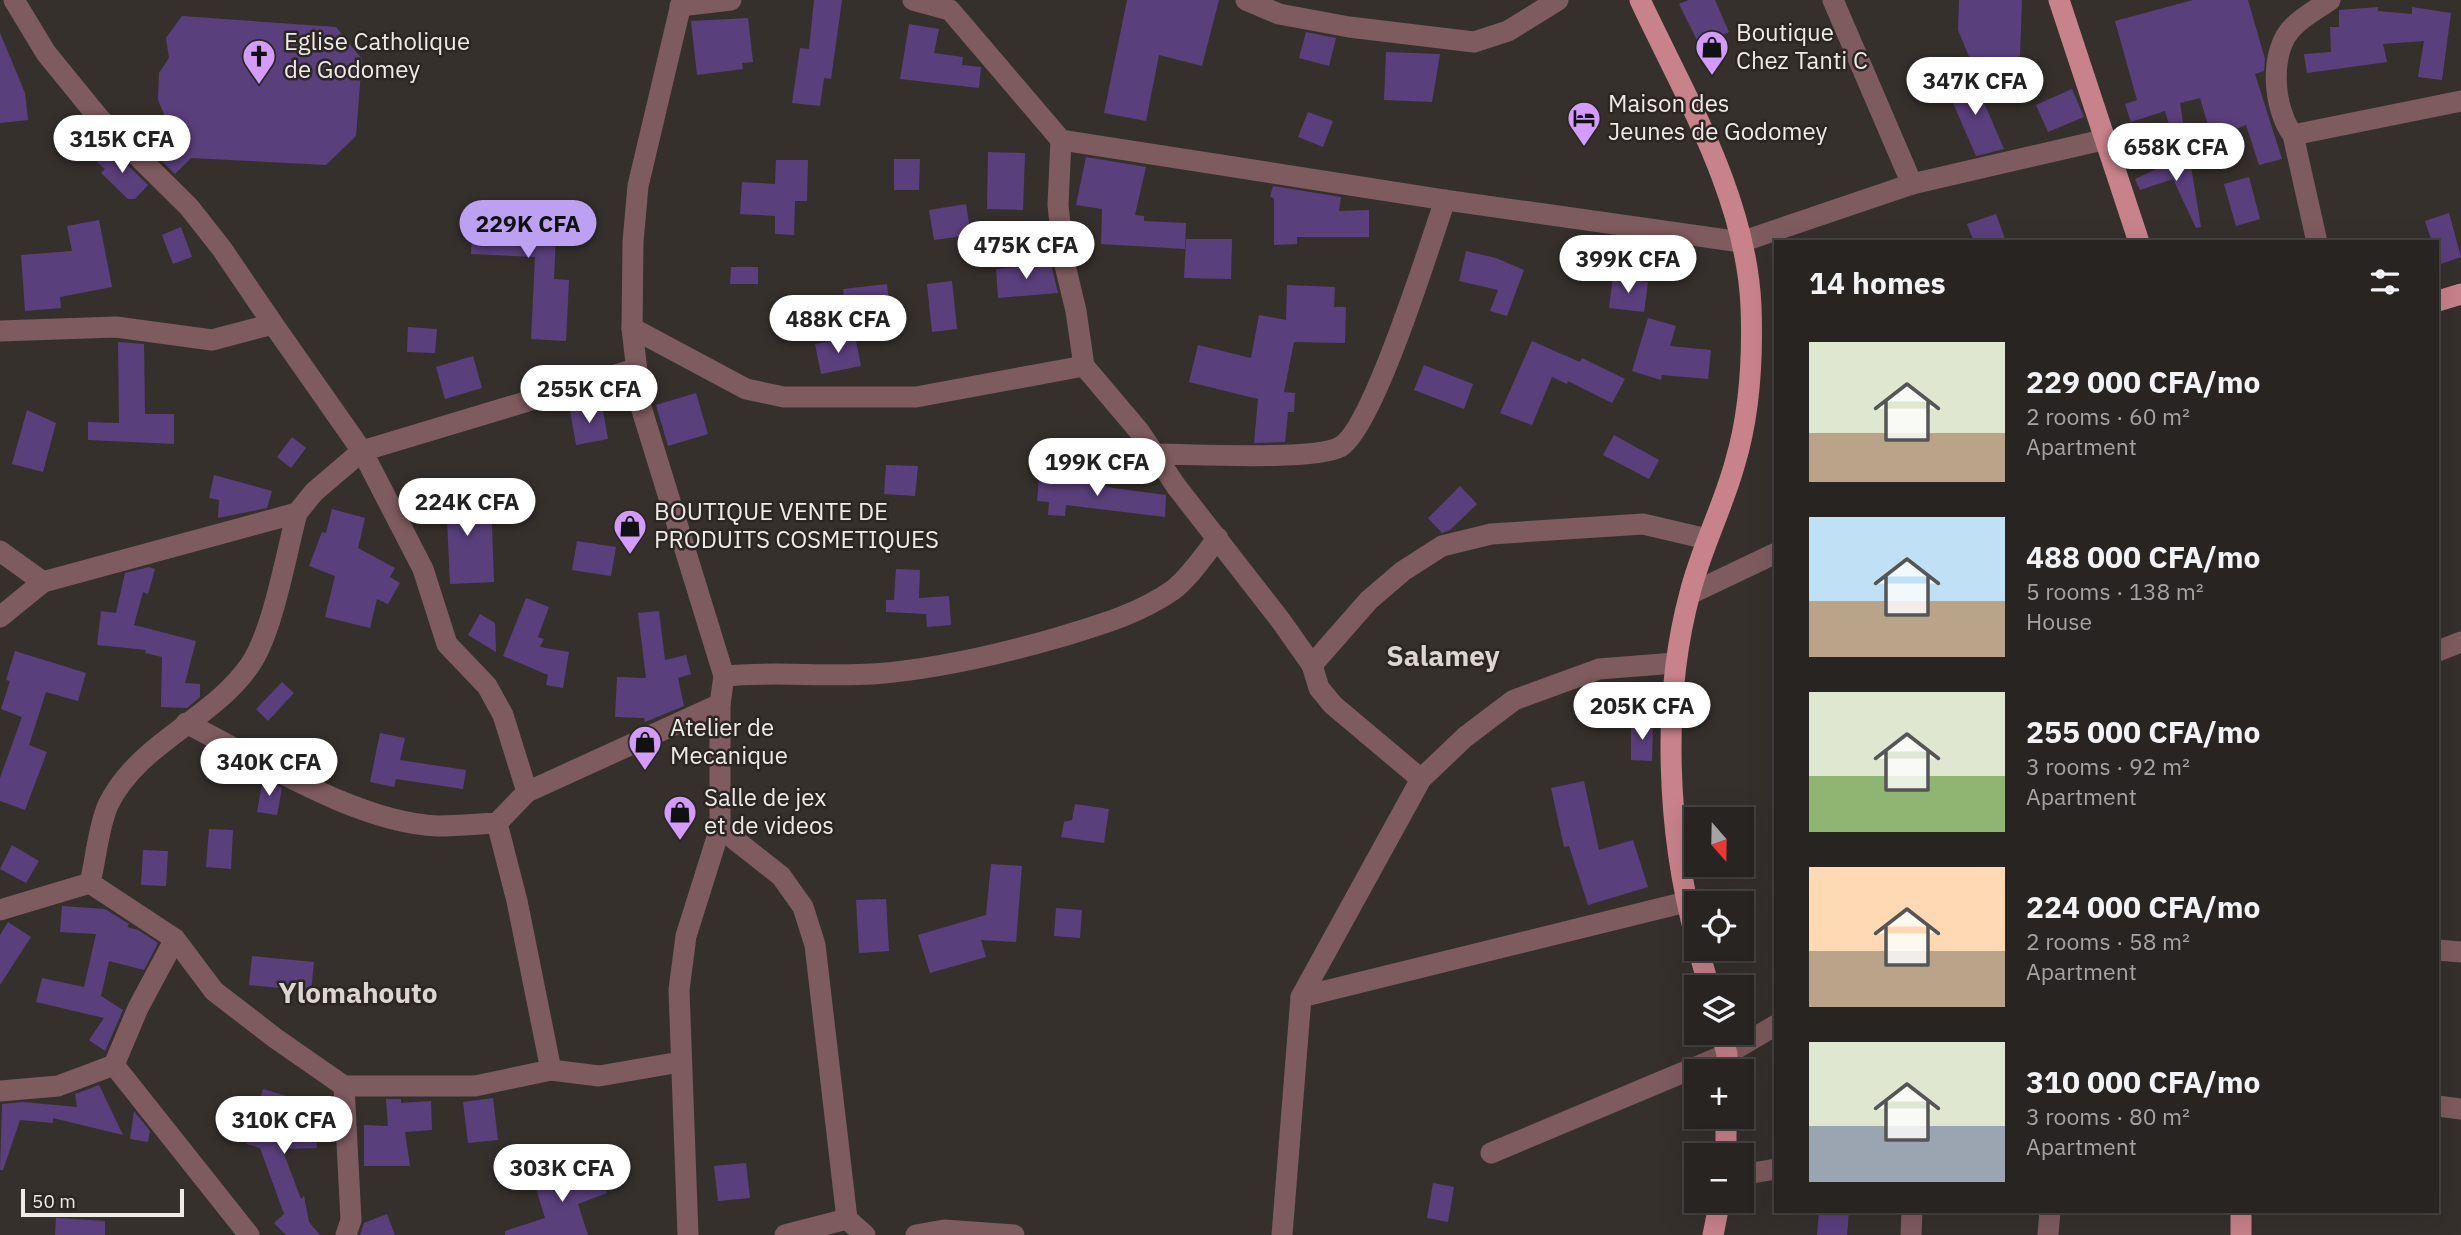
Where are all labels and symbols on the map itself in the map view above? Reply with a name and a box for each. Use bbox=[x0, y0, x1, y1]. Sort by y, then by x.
place label: Boutique Chez Tanti C bbox=[1736, 16, 1868, 76]
place label: Eglise Catholique de Godomey bbox=[284, 25, 470, 85]
shop icon: Boutique Chez Tanti C bbox=[1693, 28, 1731, 77]
church icon: Eglise Catholique de Godomey bbox=[240, 37, 278, 86]
pin: 347K CFA bbox=[1903, 58, 2047, 117]
place label: Maison des Jeunes de Godomey bbox=[1608, 87, 1827, 147]
hotel icon: Maison des Jeunes de Godomey bbox=[1565, 99, 1603, 148]
pin: 315K CFA bbox=[50, 116, 194, 175]
pin: 658K CFA bbox=[2104, 124, 2248, 183]
pin: 229K CFA bbox=[456, 201, 600, 260]
pin: 475K CFA bbox=[954, 222, 1098, 281]
pin: 399K CFA bbox=[1556, 236, 1700, 295]
pin: 488K CFA bbox=[766, 296, 910, 355]
pin: 255K CFA bbox=[517, 366, 661, 425]
pin: 199K CFA bbox=[1025, 438, 1169, 498]
pin: 224K CFA bbox=[395, 478, 539, 538]
place label: BOUTIQUE VENTE DE PRODUITS COSMETIQUES bbox=[654, 495, 939, 555]
shop icon: BOUTIQUE VENTE DE PRODUITS COSMETIQUES bbox=[611, 507, 649, 556]
district label: Salamey bbox=[1386, 637, 1500, 674]
pin: 205K CFA bbox=[1570, 682, 1714, 742]
place label: Atelier de Mecanique bbox=[670, 711, 788, 771]
shop icon: Atelier de Mecanique bbox=[626, 723, 664, 772]
pin: 340K CFA bbox=[197, 738, 341, 798]
place label: Salle de jex et de videos bbox=[704, 781, 834, 841]
shop icon: Salle de jex et de videos bbox=[661, 793, 699, 842]
north arrow bbox=[1684, 807, 1754, 877]
district label: Ylomahouto bbox=[279, 974, 438, 1011]
pin: 310K CFA bbox=[212, 1096, 356, 1156]
pin: 303K CFA bbox=[490, 1144, 634, 1204]
scale bar bbox=[21, 1186, 184, 1218]

